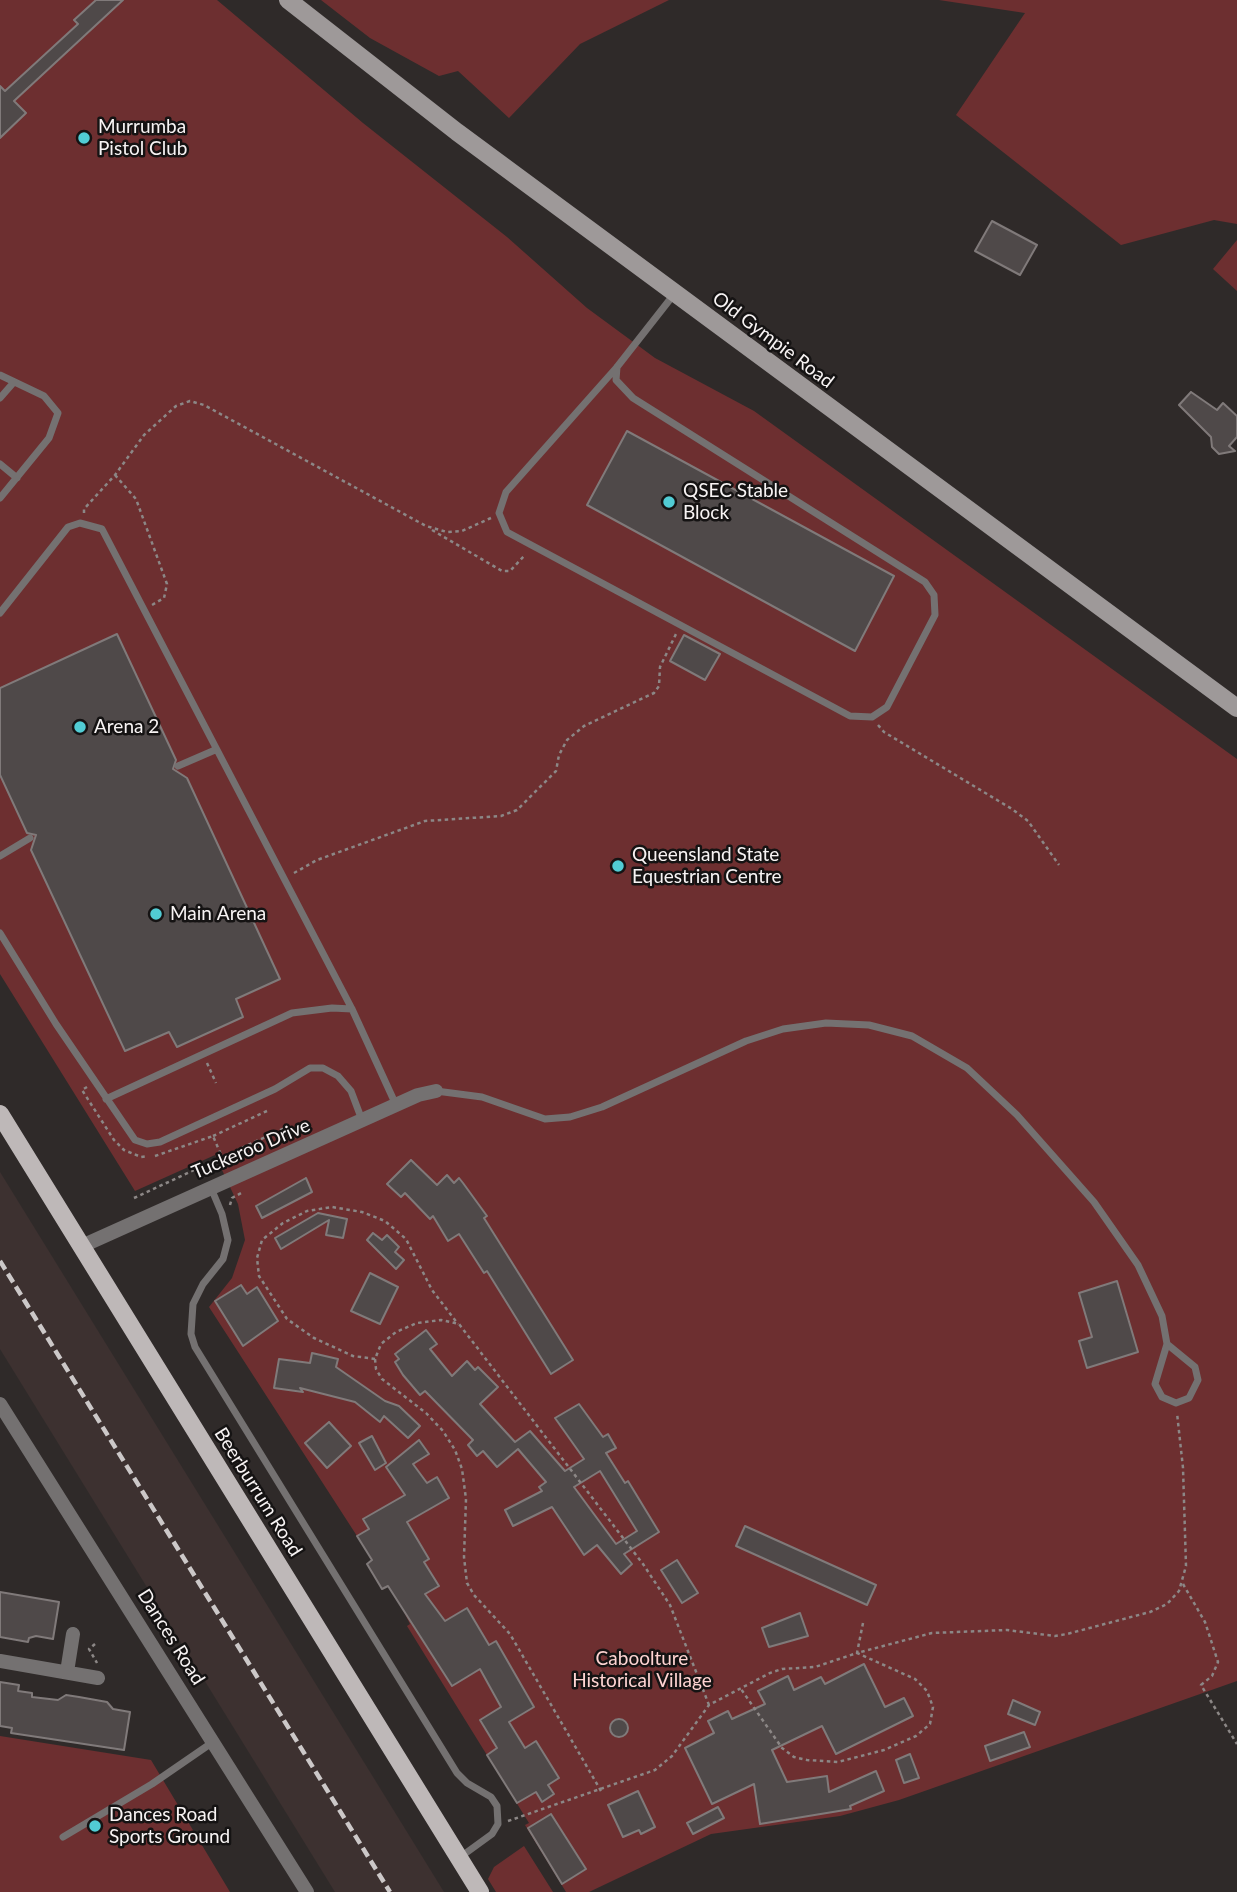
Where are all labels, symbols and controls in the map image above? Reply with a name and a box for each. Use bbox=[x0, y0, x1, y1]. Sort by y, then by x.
place label: Murrumba Pistol Club bbox=[98, 116, 187, 160]
marker: Murrumba Pistol Club bbox=[76, 130, 92, 146]
street label: Old Gympie Road bbox=[708, 287, 838, 393]
place label: QSEC Stable Block bbox=[683, 480, 788, 524]
marker: QSEC Stable Block bbox=[661, 494, 677, 510]
place label: Arena 2 bbox=[94, 716, 159, 738]
marker: Arena 2 bbox=[72, 719, 88, 735]
place label: Queensland State Equestrian Centre bbox=[632, 844, 782, 888]
marker: Queensland State Equestrian Centre bbox=[610, 858, 626, 874]
place label: Main Arena bbox=[170, 903, 266, 925]
marker: Main Arena bbox=[148, 906, 164, 922]
street label: Tuckeroo Drive bbox=[188, 1114, 314, 1184]
street label: Beerburrum Road bbox=[209, 1423, 307, 1561]
street label: Dances Road bbox=[133, 1585, 209, 1689]
park label: Caboolture Historical Village bbox=[572, 1648, 712, 1692]
place label: Dances Road Sports Ground bbox=[109, 1804, 230, 1848]
marker: Dances Road Sports Ground bbox=[87, 1818, 103, 1834]

